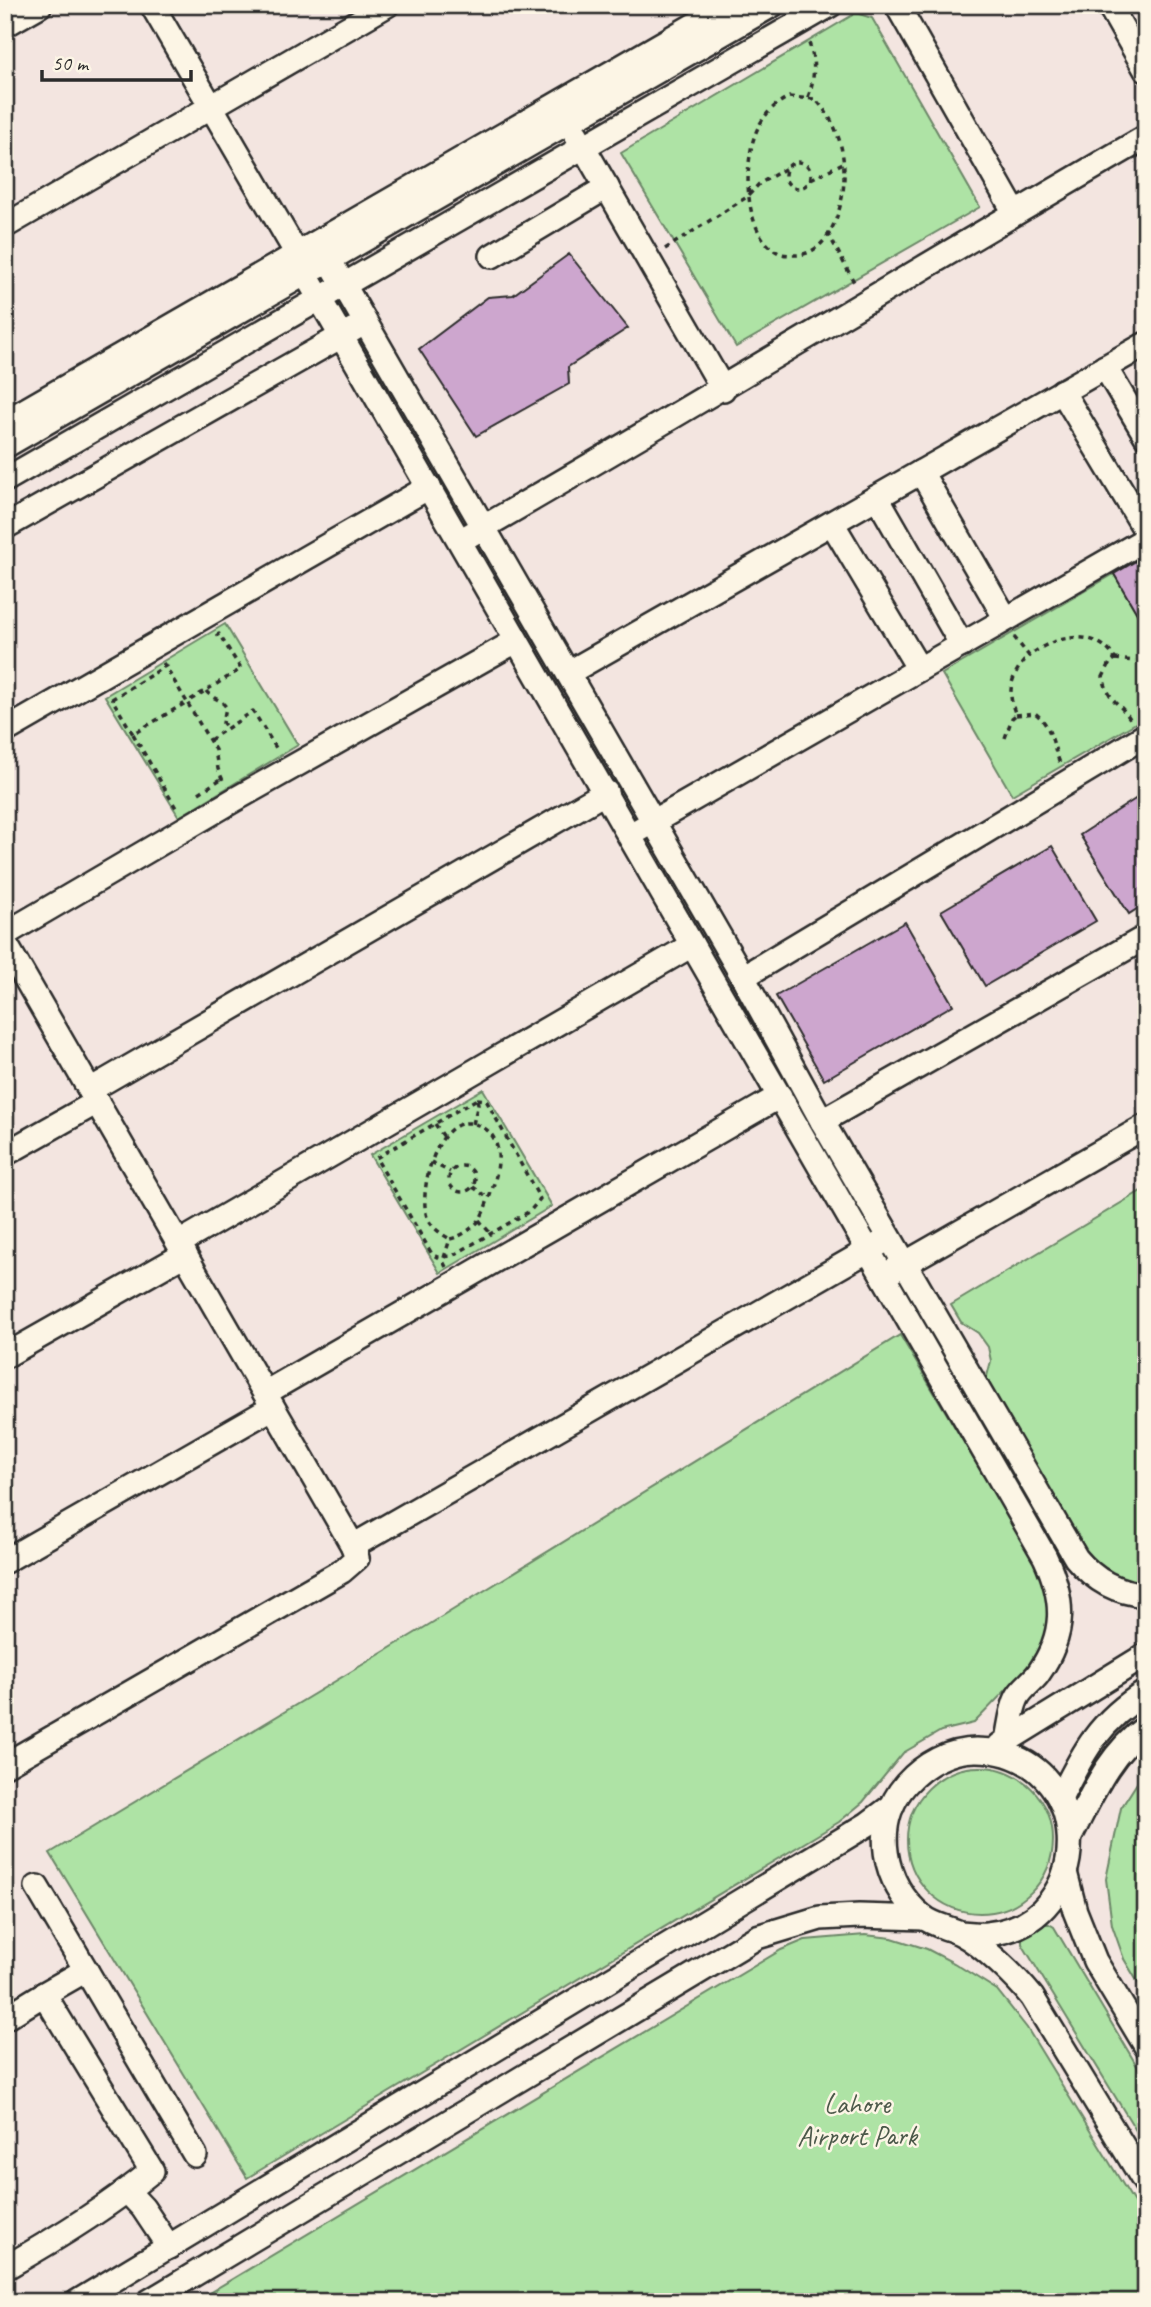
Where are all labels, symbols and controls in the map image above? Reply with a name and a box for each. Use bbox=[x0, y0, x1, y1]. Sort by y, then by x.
scale bar bbox=[42, 38, 191, 82]
text: 50 m bbox=[52, 50, 90, 76]
park label: Lahore Airport Park bbox=[797, 2086, 919, 2153]

